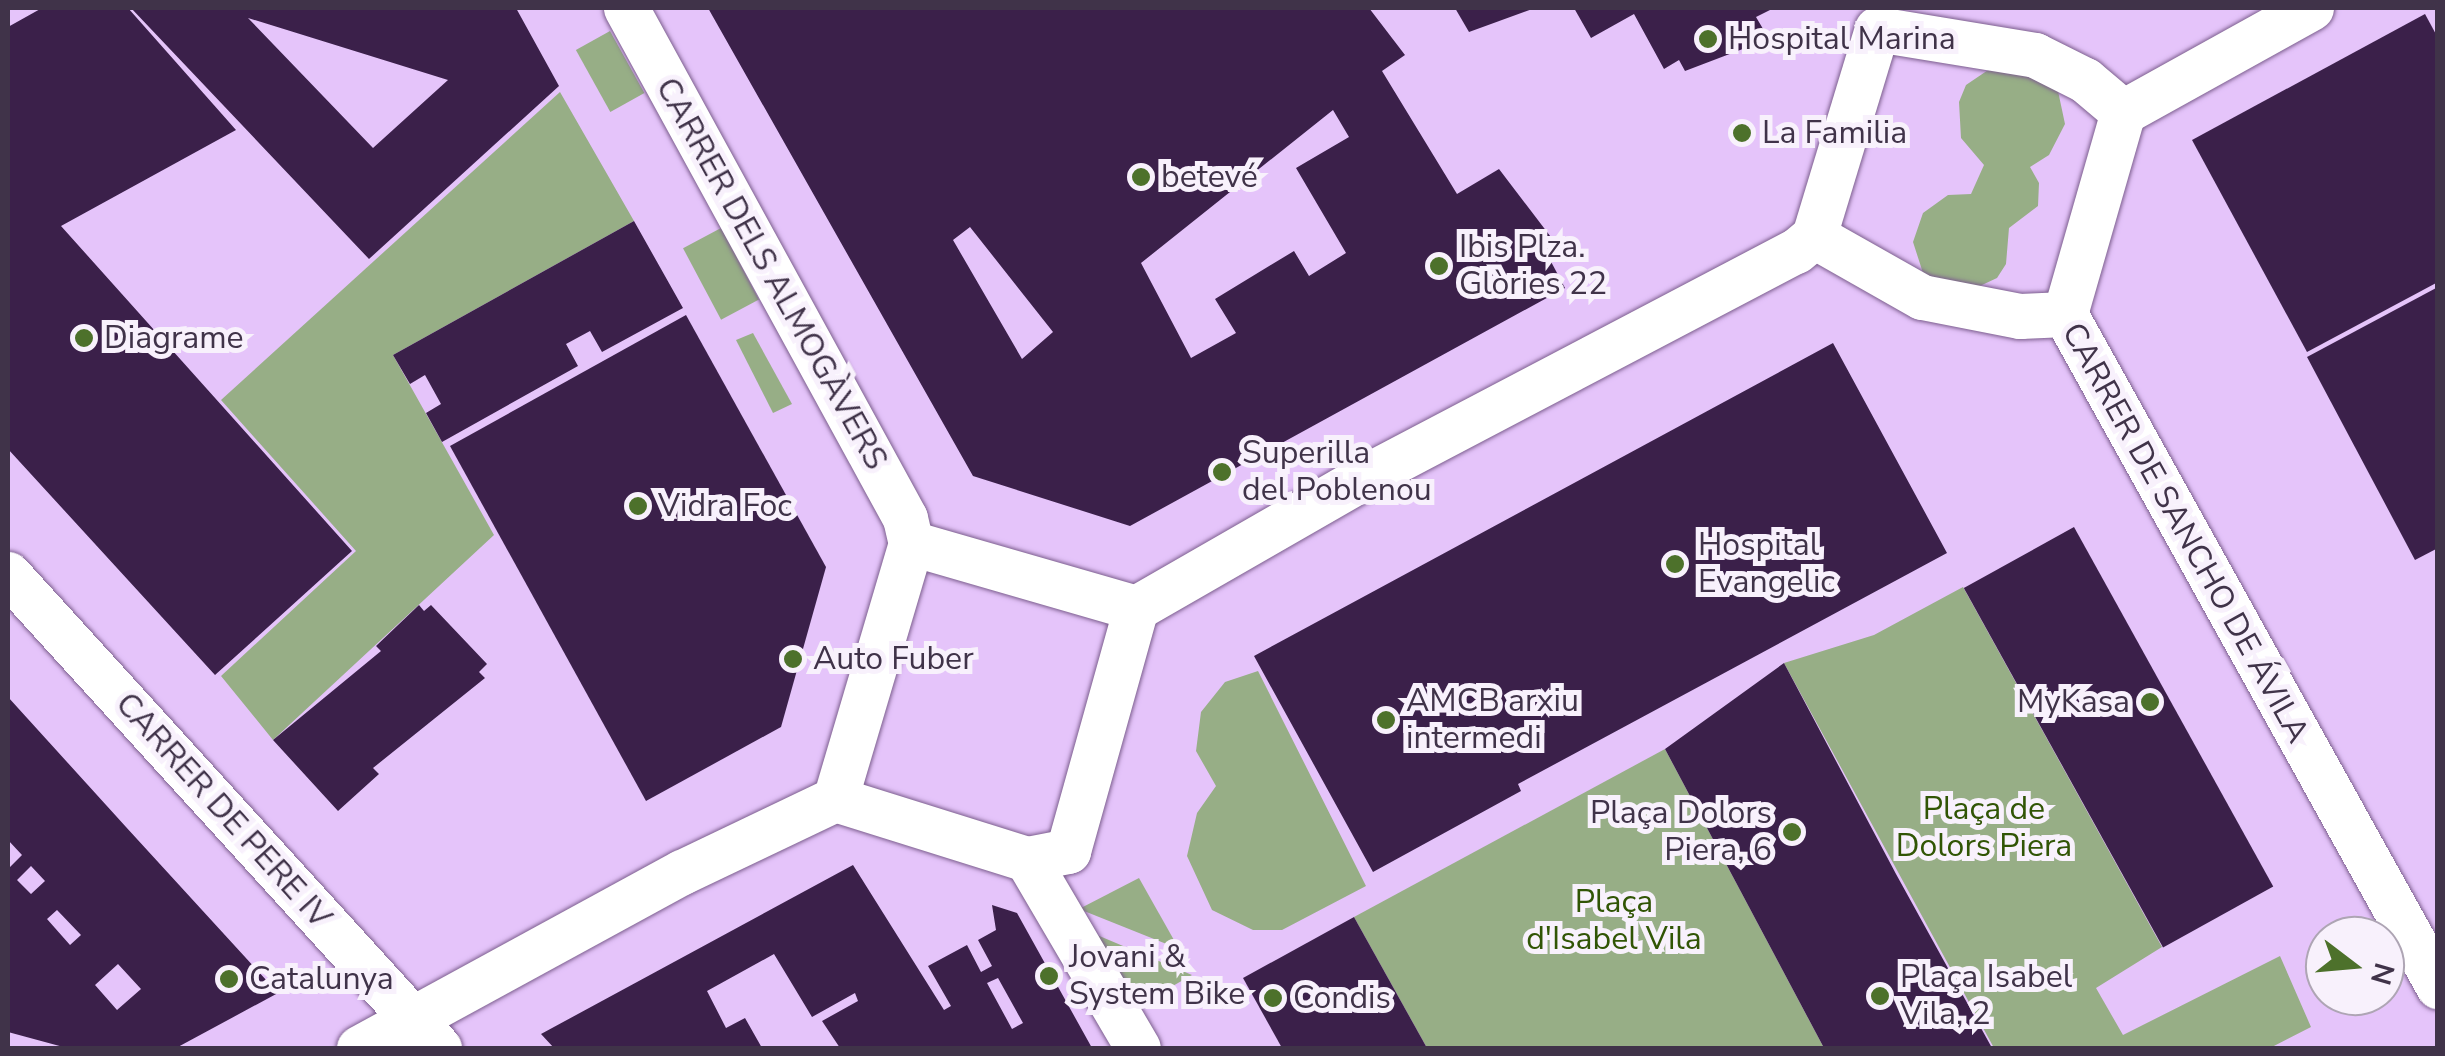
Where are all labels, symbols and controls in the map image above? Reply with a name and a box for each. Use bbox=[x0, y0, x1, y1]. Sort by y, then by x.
place label: Hospital Marina bbox=[1728, 20, 1956, 58]
marker: Hospital Marina bbox=[1697, 28, 1719, 50]
street label: CARRER DELS ALMOGÀVERS bbox=[647, 72, 895, 476]
place label: La Familia bbox=[1762, 114, 1907, 152]
marker: La Familia bbox=[1731, 122, 1753, 144]
place label: betevé bbox=[1161, 158, 1258, 196]
marker: betevé bbox=[1130, 166, 1152, 188]
place label: Ibis Plza. Glòries 22 bbox=[1459, 229, 1607, 304]
marker: Ibis Plza. Glòries 22 bbox=[1428, 255, 1450, 277]
street label: CARRER DE SANCHO DE ÁVILA bbox=[2053, 316, 2317, 750]
place label: Diagrame bbox=[104, 319, 244, 357]
marker: Diagrame bbox=[73, 327, 95, 349]
place label: Superilla del Poblenou bbox=[1242, 435, 1432, 510]
marker: Superilla del Poblenou bbox=[1211, 461, 1233, 483]
place label: Vidra Foc bbox=[658, 487, 792, 525]
marker: Vidra Foc bbox=[627, 495, 649, 517]
place label: Hospital Evangelic bbox=[1698, 527, 1835, 602]
marker: Hospital Evangelic bbox=[1662, 551, 1688, 577]
place label: Auto Fuber bbox=[813, 640, 974, 678]
marker: Auto Fuber bbox=[782, 648, 804, 670]
place label: AMCB arxiu intermedi bbox=[1406, 683, 1579, 758]
place label: MyKasa bbox=[2017, 683, 2130, 721]
street label: CARRER DE PERE IV bbox=[107, 685, 339, 937]
marker: MyKasa bbox=[2139, 691, 2161, 713]
marker: AMCB arxiu intermedi bbox=[1375, 709, 1397, 731]
park label: Plaça de Dolors Piera bbox=[1896, 791, 2072, 866]
place label: Plaça Dolors Piera, 6 bbox=[1590, 795, 1772, 870]
marker: Plaça Dolors Piera, 6 bbox=[1781, 821, 1803, 843]
park label: Plaça d'Isabel Vila bbox=[1526, 884, 1702, 959]
north arrow bbox=[2305, 916, 2405, 1016]
place label: Jovani & System Bike bbox=[1069, 939, 1245, 1014]
text: N bbox=[2361, 958, 2403, 989]
place label: Plaça Isabel Vila, 2 bbox=[1900, 959, 2072, 1034]
place label: Catalunya bbox=[249, 960, 394, 998]
marker: Jovani & System Bike bbox=[1038, 965, 1060, 987]
marker: Catalunya bbox=[218, 968, 240, 990]
place label: Condis bbox=[1293, 979, 1391, 1017]
marker: Plaça Isabel Vila, 2 bbox=[1869, 985, 1891, 1007]
marker: Condis bbox=[1262, 987, 1284, 1009]

